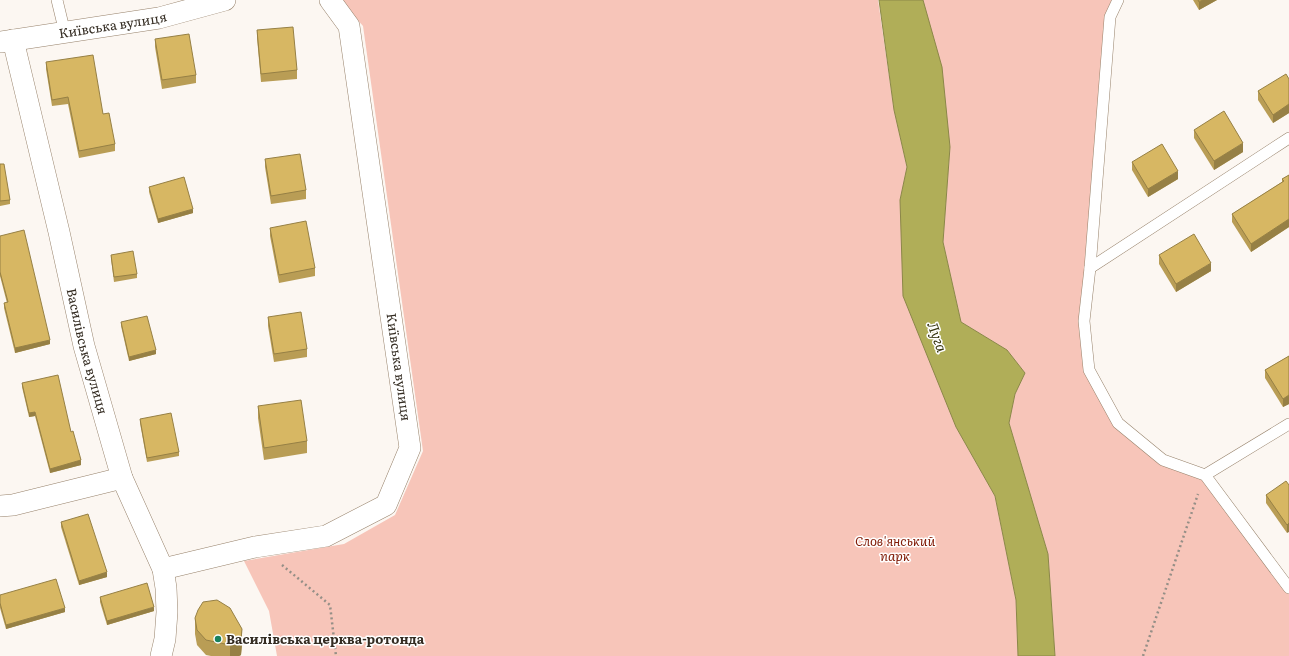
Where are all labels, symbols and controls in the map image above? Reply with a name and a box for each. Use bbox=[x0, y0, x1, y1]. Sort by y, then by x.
street label: Київська вулиця bbox=[57, 6, 169, 42]
street label: Василівська вулиця bbox=[63, 286, 113, 417]
street label: Київська вулиця bbox=[383, 312, 416, 422]
water label: Луга bbox=[923, 319, 953, 355]
park label: Слов'янський парк bbox=[855, 531, 935, 565]
place label: Василівська церква-ротонда bbox=[226, 629, 425, 648]
marker: Василівська церква-ротонда bbox=[213, 634, 223, 644]

